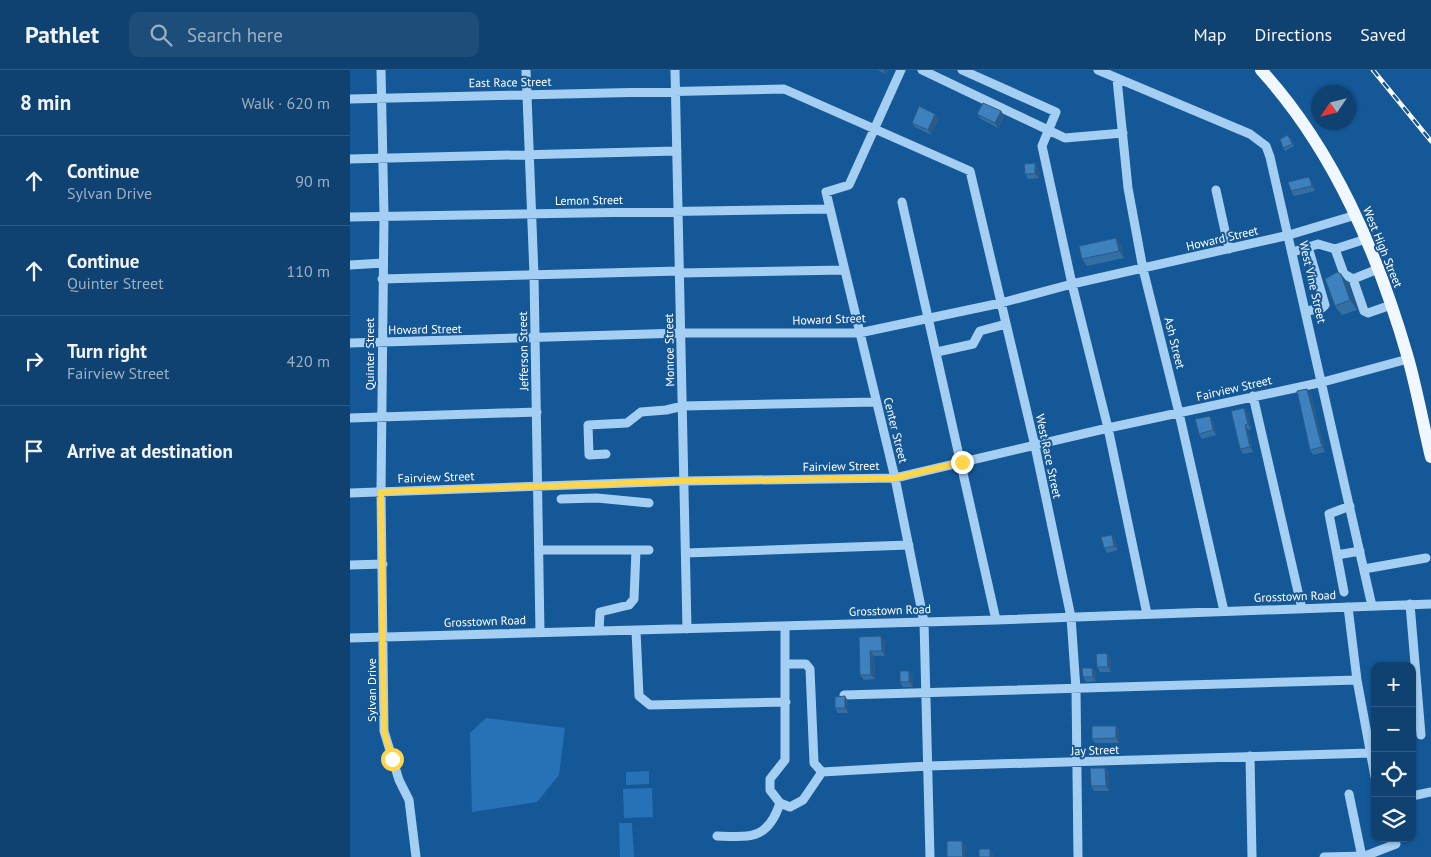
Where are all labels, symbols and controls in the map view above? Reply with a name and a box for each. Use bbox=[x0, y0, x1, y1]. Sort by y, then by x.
search box bbox=[129, 12, 479, 57]
text: Pathlet bbox=[25, 19, 99, 50]
icon: search bbox=[147, 21, 175, 49]
text: Search here bbox=[187, 23, 283, 47]
text: Map bbox=[1194, 23, 1226, 46]
text: Directions bbox=[1254, 23, 1332, 46]
text: Saved bbox=[1360, 23, 1406, 46]
street label: East Race Street bbox=[468, 74, 552, 90]
north arrow bbox=[1311, 85, 1356, 130]
text: 8 min bbox=[20, 89, 71, 116]
text: Walk · 620 m bbox=[241, 93, 330, 113]
text: Continue bbox=[67, 159, 139, 183]
icon: ahead bbox=[20, 167, 48, 195]
text: 90 m bbox=[295, 171, 330, 191]
text: Sylvan Drive bbox=[67, 183, 152, 203]
street label: Lemon Street bbox=[555, 192, 623, 208]
street label: West High Street bbox=[1360, 204, 1406, 290]
street label: Howard Street bbox=[1184, 222, 1260, 254]
street label: West Vine Street bbox=[1296, 239, 1330, 325]
text: Continue bbox=[67, 249, 139, 273]
icon: ahead bbox=[20, 257, 48, 285]
text: 110 m bbox=[287, 261, 330, 281]
text: Quinter Street bbox=[67, 273, 164, 293]
street label: Howard Street bbox=[792, 310, 866, 328]
street label: Jefferson Street bbox=[515, 311, 531, 392]
street label: Monroe Street bbox=[661, 313, 677, 387]
street label: Ash Street bbox=[1161, 316, 1189, 370]
street label: Quinter Street bbox=[362, 318, 377, 390]
street label: Howard Street bbox=[388, 321, 462, 337]
text: Turn right bbox=[67, 339, 147, 363]
icon: right bbox=[20, 347, 48, 375]
text: 420 m bbox=[287, 351, 330, 371]
text: Fairview Street bbox=[67, 363, 169, 383]
street label: Fairview Street bbox=[1195, 372, 1273, 404]
street label: Center Street bbox=[881, 396, 911, 464]
street label: West Race Street bbox=[1033, 412, 1065, 500]
icon: arrive bbox=[20, 437, 48, 465]
text: Arrive at destination bbox=[67, 439, 233, 463]
route end bbox=[951, 451, 974, 474]
street label: Fairview Street bbox=[802, 458, 880, 474]
street label: Fairview Street bbox=[397, 468, 475, 486]
street label: Grosstown Road bbox=[1254, 587, 1336, 605]
street label: Grosstown Road bbox=[849, 601, 931, 619]
street label: Grosstown Road bbox=[444, 612, 526, 630]
street label: Sylvan Drive bbox=[364, 658, 379, 722]
map controls bbox=[1371, 662, 1416, 842]
button: + bbox=[1371, 662, 1416, 707]
button: − bbox=[1371, 707, 1416, 752]
street label: Jay Street bbox=[1070, 742, 1119, 758]
route start bbox=[381, 748, 404, 771]
button: locate bbox=[1371, 752, 1416, 797]
button: layers bbox=[1371, 797, 1416, 842]

